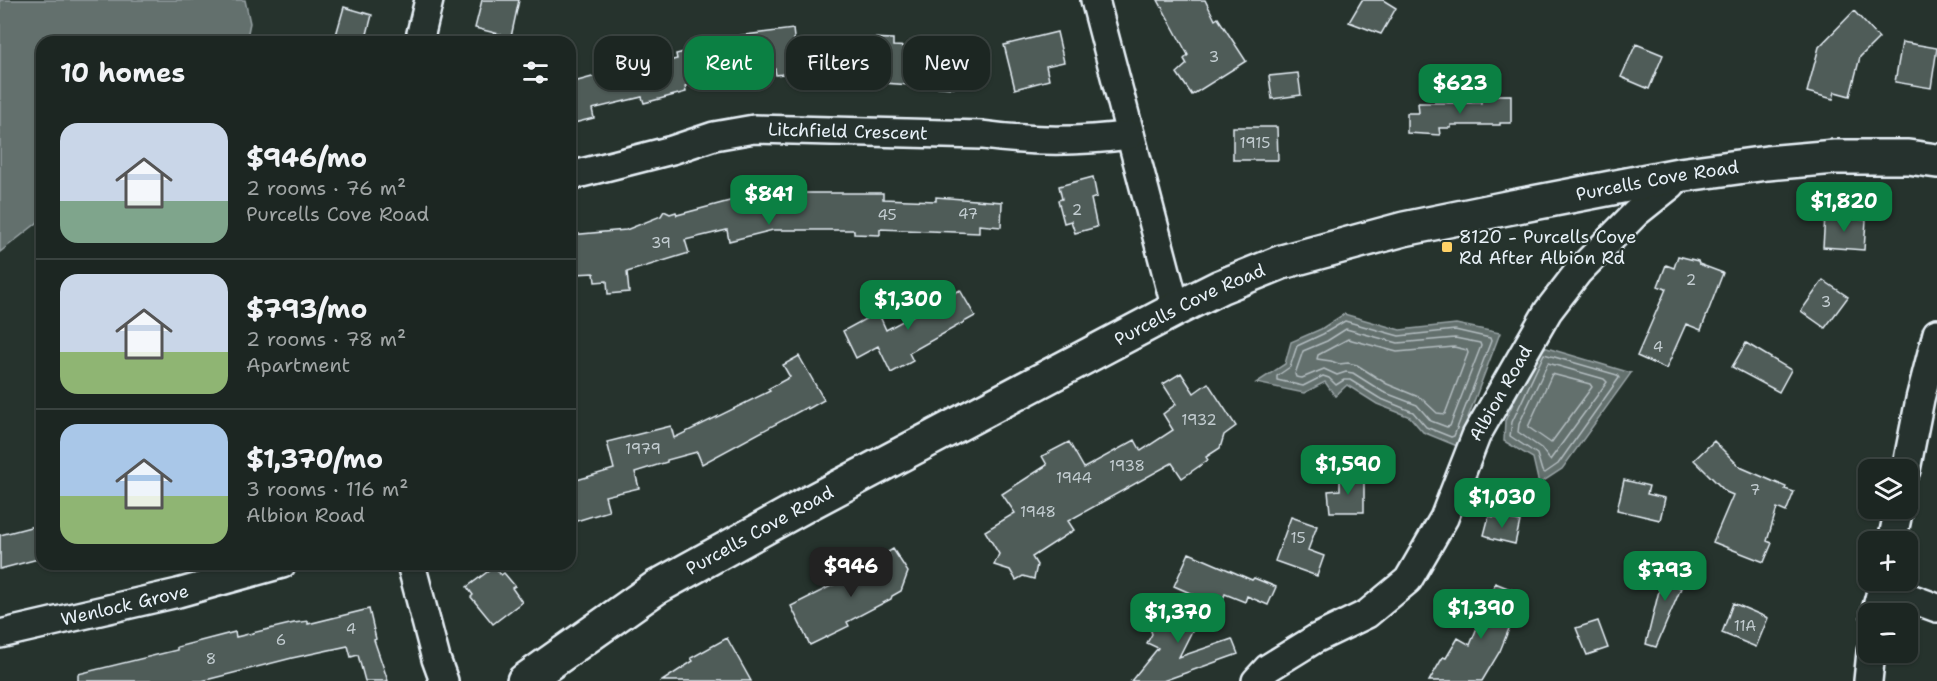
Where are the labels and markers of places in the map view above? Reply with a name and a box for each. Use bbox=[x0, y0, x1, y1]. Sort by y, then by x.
pin: $623 bbox=[1424, 64, 1496, 115]
pin: $841 bbox=[733, 175, 805, 226]
pin: $1,820 bbox=[1795, 182, 1893, 233]
place label: 8120 - Purcells Cove Rd After Albion Rd bbox=[1459, 225, 1637, 270]
marker: 8120 - Purcells Cove Rd After Albion Rd bbox=[1440, 240, 1454, 254]
pin: $1,300 bbox=[859, 280, 957, 331]
pin: $1,590 bbox=[1299, 445, 1397, 496]
pin: $1,030 bbox=[1453, 478, 1551, 529]
pin: $946 bbox=[815, 547, 887, 598]
pin: $793 bbox=[1629, 551, 1701, 602]
pin: $1,390 bbox=[1432, 589, 1530, 640]
pin: $1,370 bbox=[1129, 593, 1227, 644]

